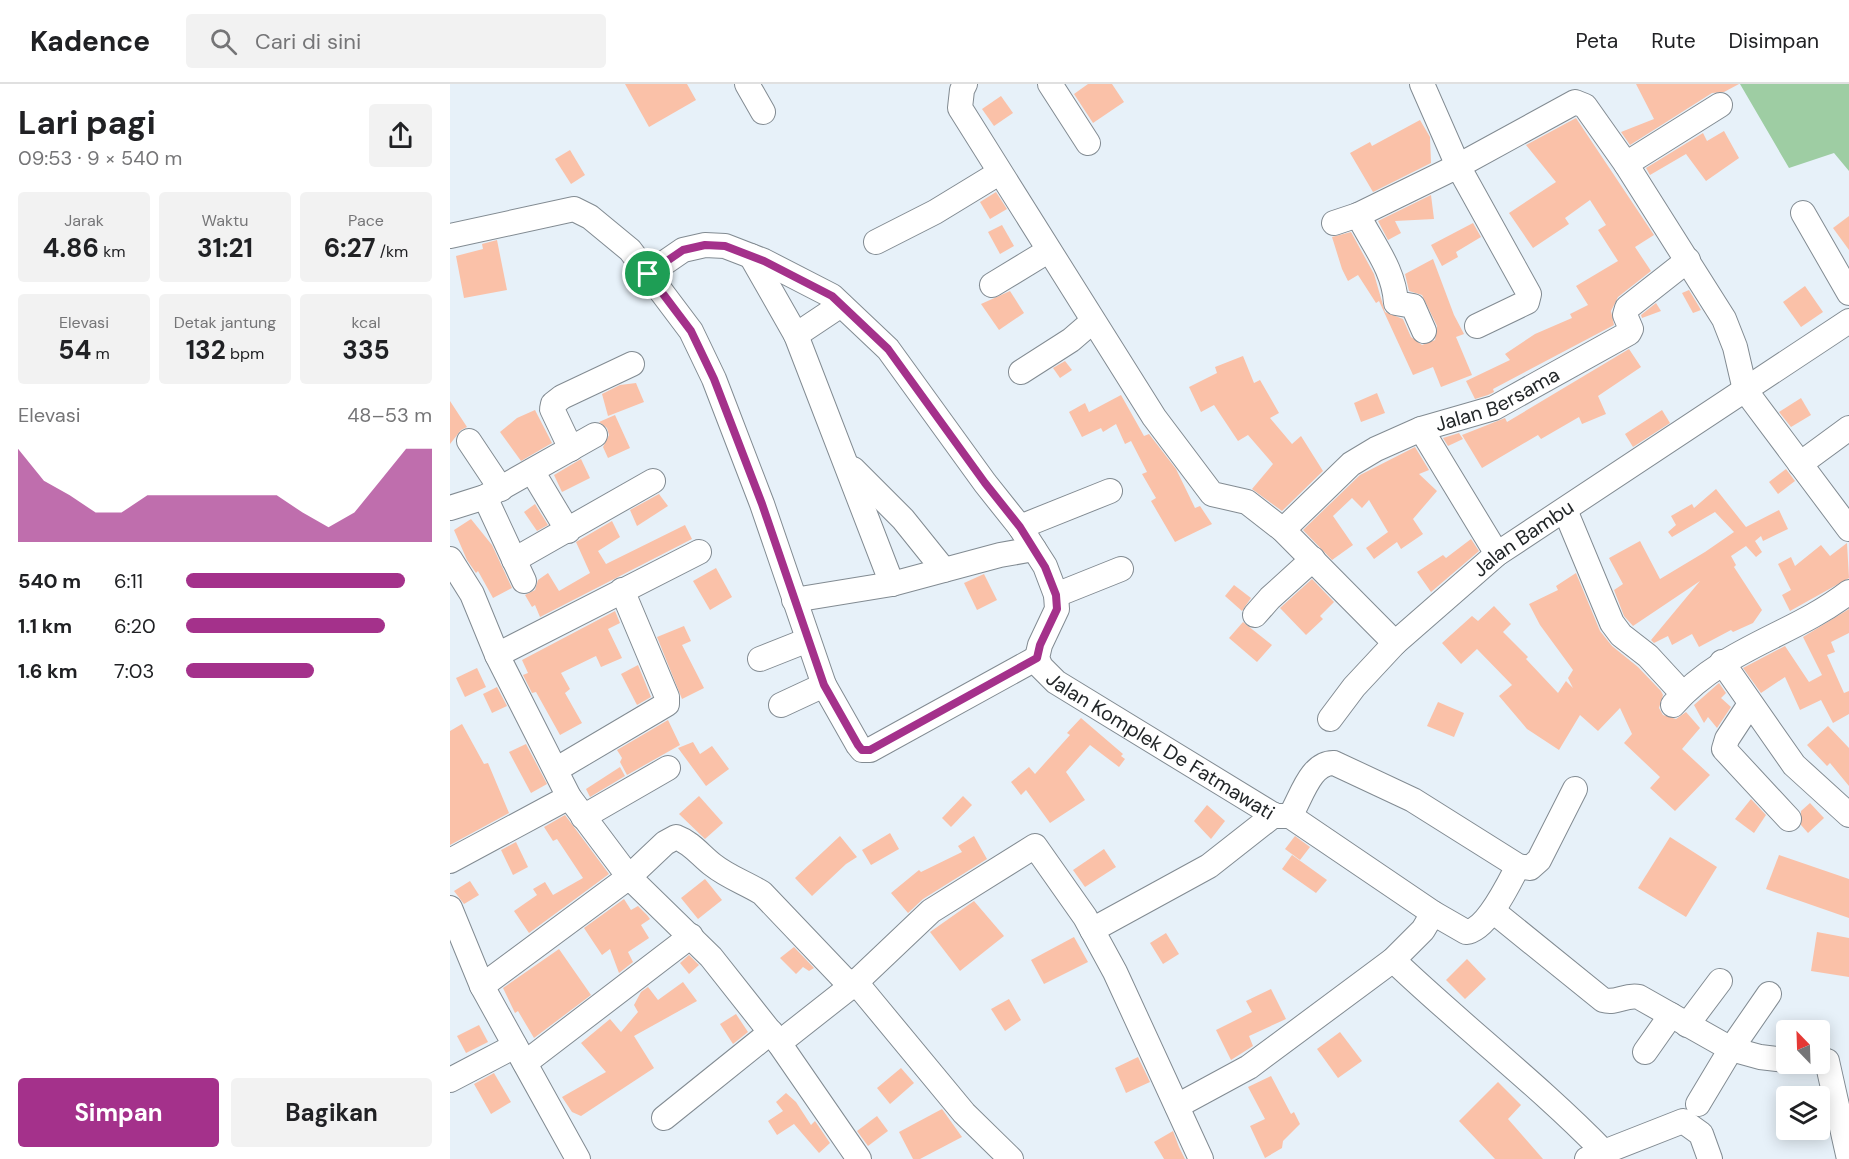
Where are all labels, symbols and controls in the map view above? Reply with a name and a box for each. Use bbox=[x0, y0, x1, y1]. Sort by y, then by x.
search box bbox=[186, 14, 606, 68]
text: Kadence bbox=[30, 23, 150, 60]
icon: search bbox=[207, 25, 240, 58]
text: Cari di sini bbox=[255, 27, 361, 56]
text: Peta bbox=[1575, 27, 1618, 55]
text: Rute bbox=[1651, 27, 1696, 55]
text: Disimpan bbox=[1729, 27, 1819, 55]
text: Lari pagi bbox=[18, 101, 156, 144]
button: share bbox=[369, 104, 432, 167]
text: 09:53 · 9 × 540 m bbox=[18, 145, 182, 171]
text: Jarak bbox=[64, 210, 104, 231]
text: Waktu bbox=[202, 210, 248, 231]
text: Pace bbox=[348, 210, 384, 231]
text: 4.86 bbox=[43, 231, 99, 265]
text: 31:21 bbox=[197, 231, 253, 265]
text: 6:27 bbox=[324, 231, 376, 265]
text: km bbox=[99, 241, 125, 262]
text: /km bbox=[376, 241, 408, 262]
pin bbox=[622, 248, 673, 299]
icon: arrive bbox=[631, 257, 664, 290]
text: Elevasi bbox=[59, 312, 109, 333]
text: Detak jantung bbox=[174, 312, 276, 333]
text: kcal bbox=[352, 312, 380, 333]
text: 54 bbox=[58, 333, 91, 367]
text: 132 bbox=[186, 333, 226, 367]
text: 335 bbox=[342, 333, 390, 367]
text: m bbox=[91, 343, 110, 364]
text: bpm bbox=[226, 343, 264, 364]
street label: Jalan Bersama bbox=[1432, 361, 1564, 437]
text: Elevasi bbox=[18, 402, 80, 428]
text: 48–53 m bbox=[347, 402, 432, 428]
street label: Jalan Bambu bbox=[1467, 494, 1579, 582]
text: 540 m bbox=[18, 568, 81, 594]
text: 6:11 bbox=[114, 568, 143, 594]
text: 1.1 km bbox=[18, 613, 72, 639]
text: 6:20 bbox=[114, 613, 156, 639]
text: 1.6 km bbox=[18, 658, 77, 684]
text: 7:03 bbox=[114, 658, 154, 684]
street label: Jalan Komplek De Fatmawati bbox=[1040, 666, 1280, 826]
north arrow bbox=[1776, 1020, 1830, 1074]
map controls bbox=[1776, 1020, 1830, 1140]
button: Simpan bbox=[18, 1078, 219, 1147]
button: Bagikan bbox=[231, 1078, 432, 1147]
button: layers bbox=[1776, 1086, 1830, 1140]

